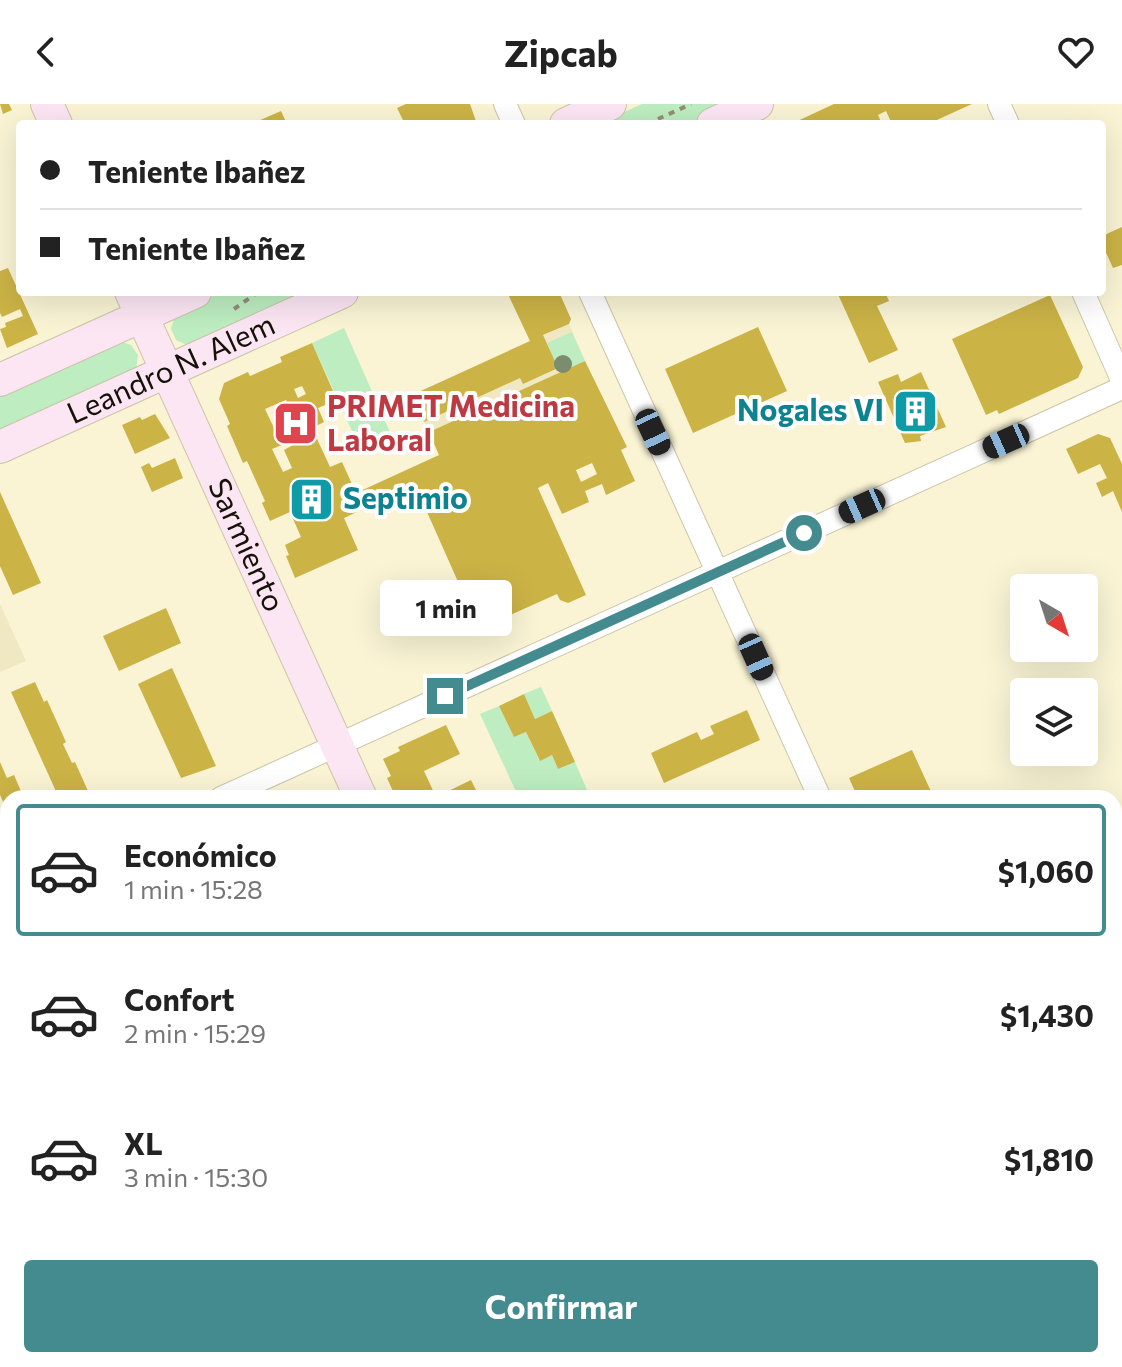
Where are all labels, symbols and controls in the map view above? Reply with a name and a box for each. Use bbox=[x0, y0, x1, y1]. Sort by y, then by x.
icon: back bbox=[24, 30, 68, 74]
text: Zipcab bbox=[504, 30, 618, 74]
icon: heart bbox=[1054, 30, 1098, 74]
text: Teniente Ibañez bbox=[88, 152, 306, 189]
text: Teniente Ibañez bbox=[88, 229, 306, 266]
street label: Leandro N. Alem bbox=[60, 304, 280, 430]
place label: PRIMET Medicina Laboral bbox=[327, 386, 575, 457]
building icon: Nogales VI bbox=[891, 387, 939, 435]
place label: Nogales VI bbox=[737, 390, 884, 427]
hospital icon: PRIMET Medicina Laboral bbox=[272, 400, 320, 448]
car bbox=[632, 405, 674, 459]
car bbox=[979, 420, 1033, 462]
street label: Sarmiento bbox=[202, 472, 295, 616]
building icon: Septimio bbox=[288, 475, 336, 523]
place label: Septimio bbox=[343, 478, 468, 515]
car bbox=[835, 485, 889, 527]
route start bbox=[786, 515, 822, 551]
north arrow bbox=[1010, 574, 1098, 662]
map controls bbox=[1010, 574, 1098, 766]
callout: 1 min bbox=[379, 580, 511, 636]
text: 1 min bbox=[415, 592, 477, 623]
car bbox=[735, 630, 777, 684]
route end bbox=[427, 678, 463, 714]
button: layers bbox=[1010, 678, 1098, 766]
icon: car bbox=[28, 834, 100, 906]
text: Económico bbox=[124, 836, 277, 873]
text: $1,060 bbox=[998, 852, 1094, 889]
text: 1 min · 15:28 bbox=[124, 873, 263, 904]
icon: car bbox=[28, 978, 100, 1050]
text: Confort bbox=[124, 980, 235, 1017]
text: $1,430 bbox=[1000, 996, 1094, 1033]
text: 2 min · 15:29 bbox=[124, 1017, 266, 1048]
icon: car bbox=[28, 1122, 100, 1194]
text: XL bbox=[124, 1124, 163, 1161]
text: $1,810 bbox=[1004, 1140, 1094, 1177]
text: 3 min · 15:30 bbox=[124, 1161, 268, 1192]
button: Confirmar bbox=[24, 1260, 1098, 1352]

